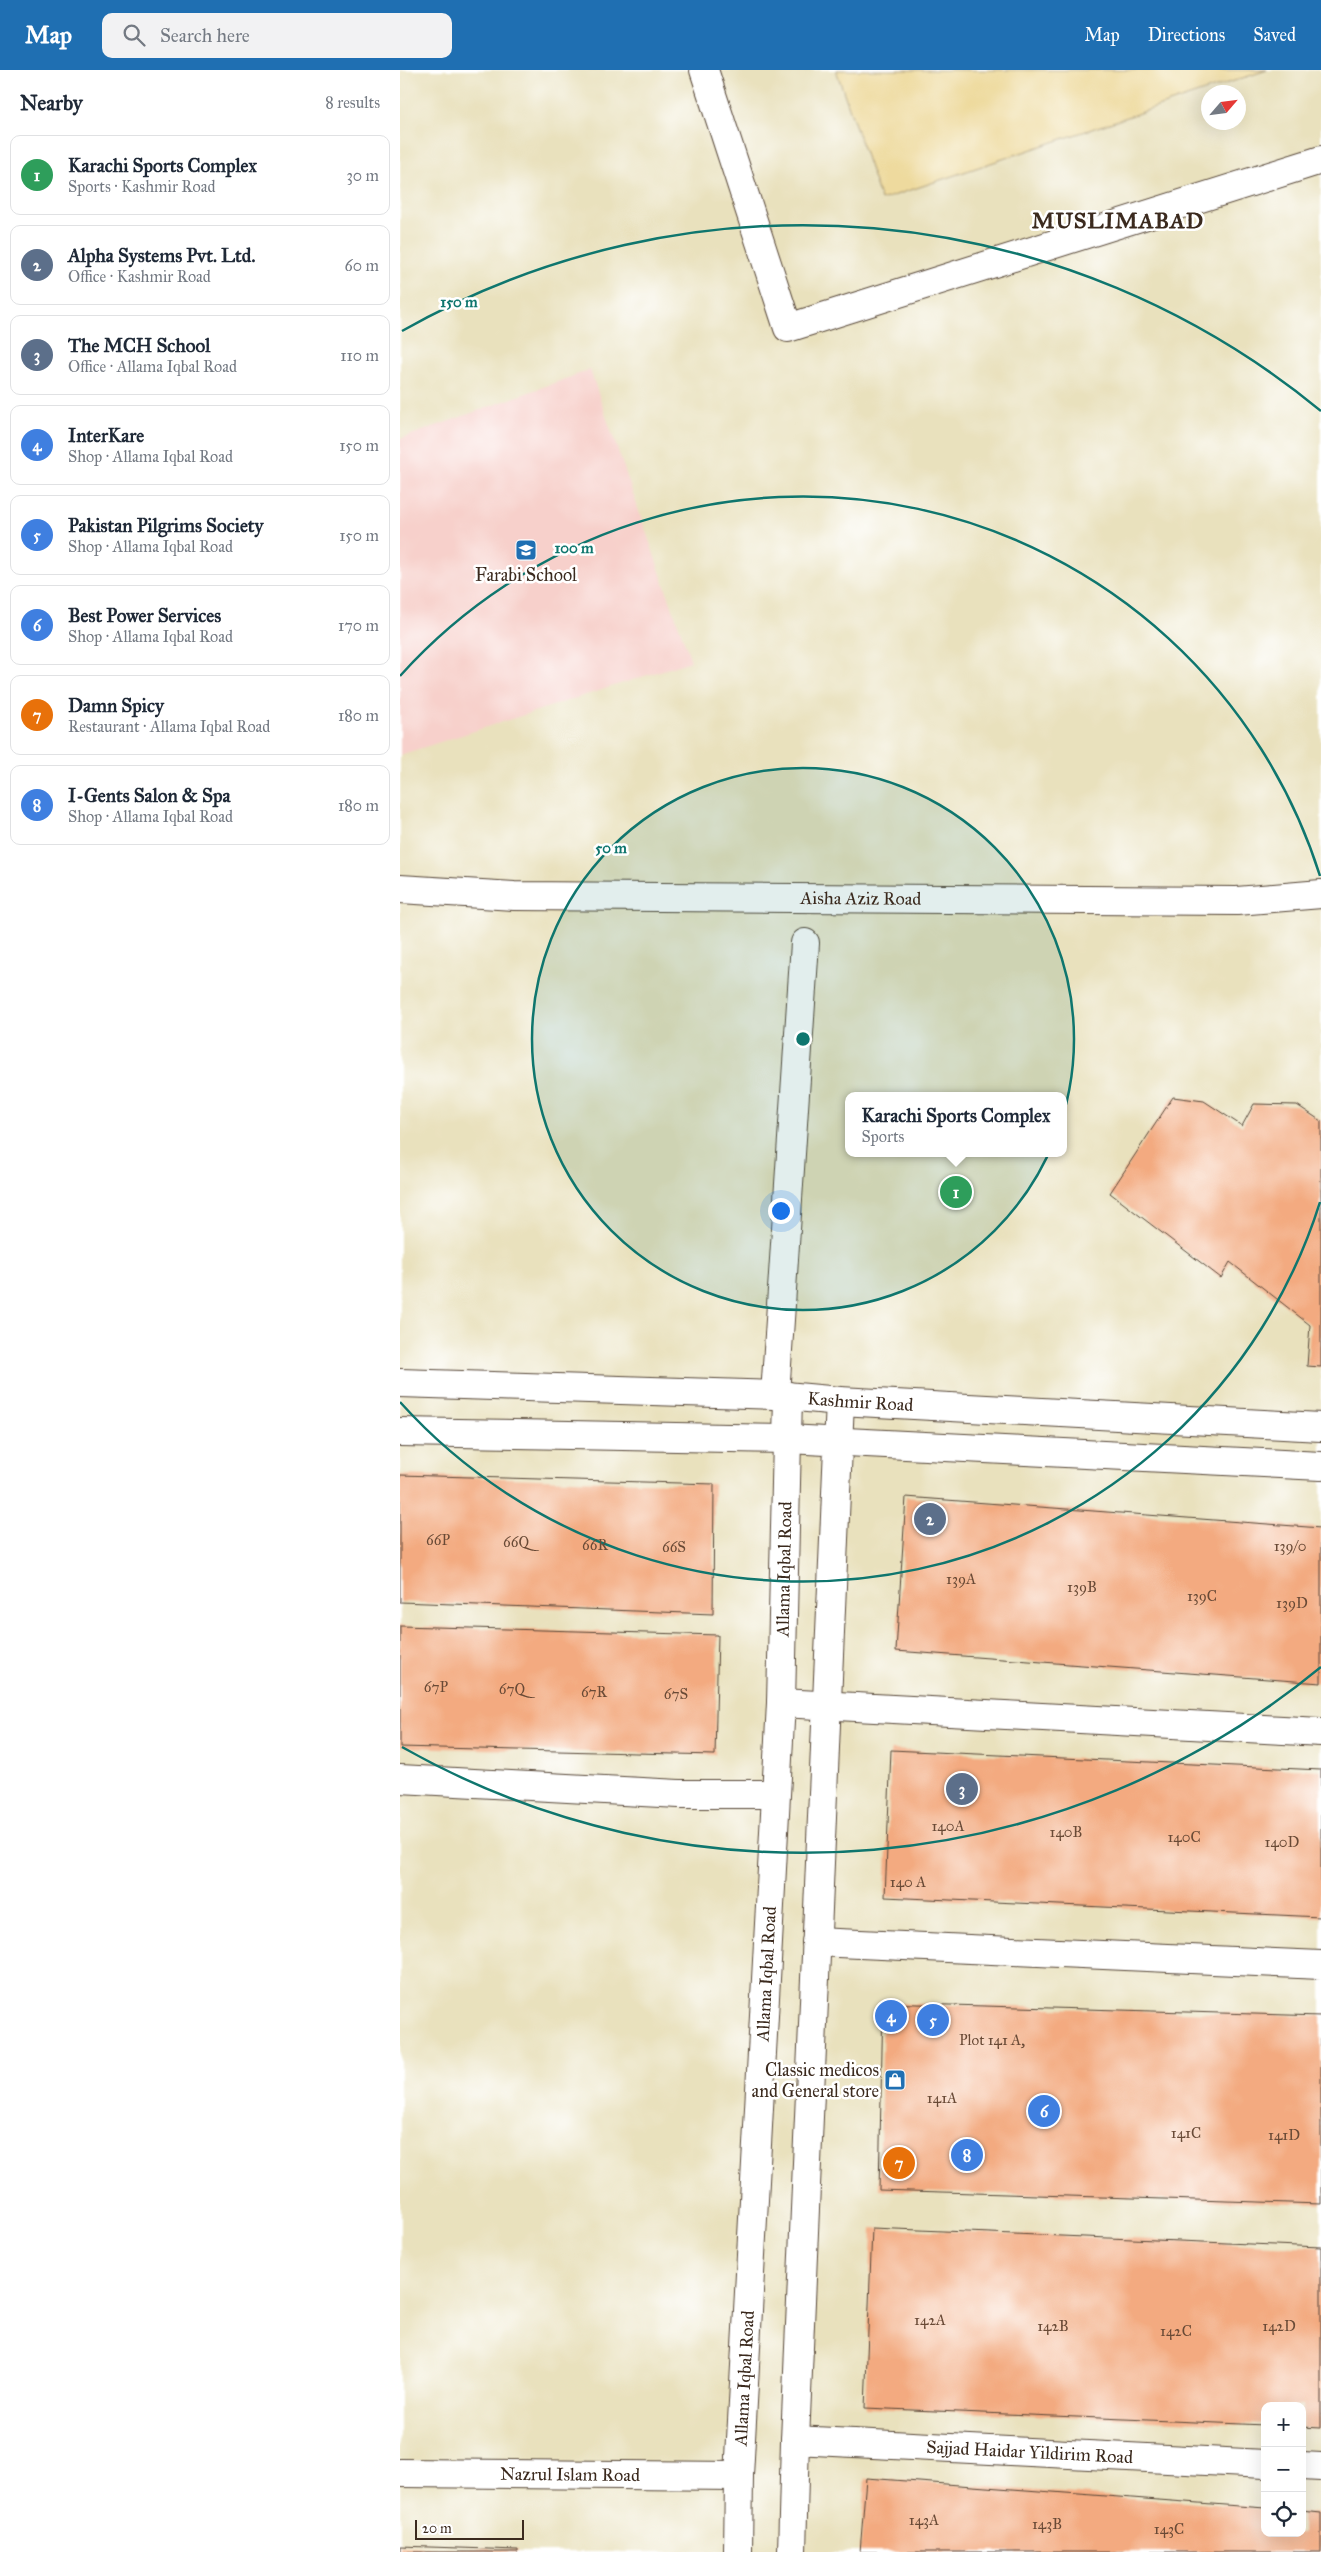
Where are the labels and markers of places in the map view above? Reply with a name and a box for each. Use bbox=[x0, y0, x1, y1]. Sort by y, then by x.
school or university icon: Farabi School bbox=[514, 538, 538, 562]
place label: Farabi School bbox=[475, 564, 577, 586]
centre of rings bbox=[794, 1030, 812, 1048]
pin: 1 bbox=[940, 1173, 972, 1211]
pin: 2 bbox=[914, 1500, 946, 1538]
pin: 3 bbox=[946, 1770, 978, 1808]
pin: 4 bbox=[875, 1997, 907, 2035]
pin: 5 bbox=[917, 2001, 949, 2039]
place label: Classic medicos and General store bbox=[752, 2059, 879, 2102]
shop icon: Classic medicos and General store bbox=[883, 2068, 907, 2092]
pin: 6 bbox=[1028, 2092, 1060, 2130]
pin: 8 bbox=[951, 2136, 983, 2174]
pin: 7 bbox=[883, 2144, 915, 2182]

